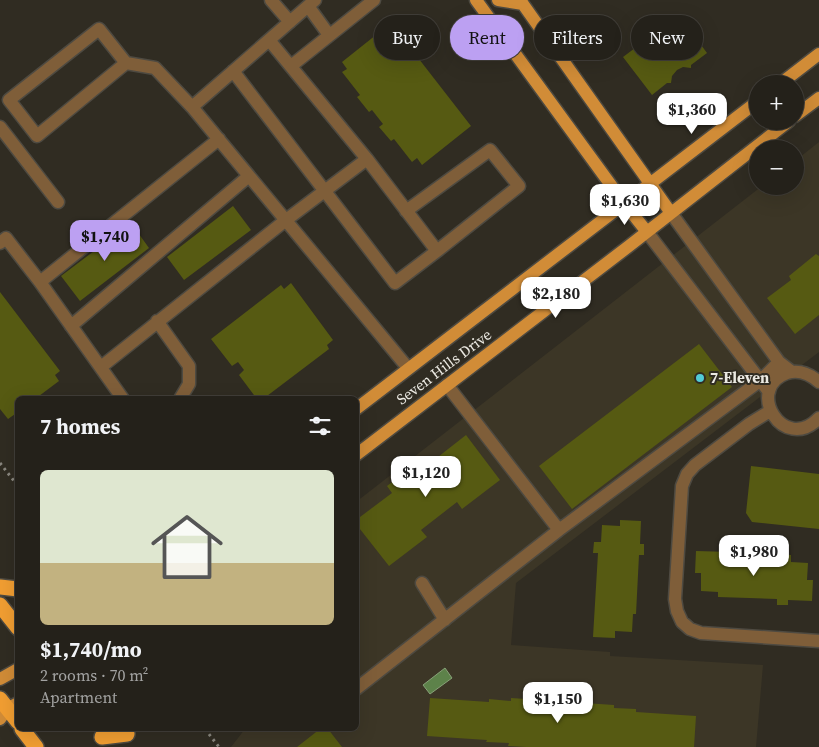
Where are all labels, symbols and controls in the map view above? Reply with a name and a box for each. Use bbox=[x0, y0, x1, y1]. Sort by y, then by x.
chip: Buy bbox=[374, 15, 440, 60]
chip: Rent bbox=[450, 15, 524, 60]
chip: Filters bbox=[534, 15, 621, 60]
chip: New bbox=[631, 15, 703, 60]
map controls bbox=[749, 75, 804, 195]
button: + bbox=[749, 75, 804, 130]
pin: $1,360 bbox=[651, 92, 733, 135]
text: $1,360 bbox=[668, 98, 716, 120]
button: − bbox=[749, 140, 804, 195]
pin: $1,630 bbox=[584, 184, 666, 226]
text: $1,630 bbox=[601, 189, 649, 211]
pin: $1,740 bbox=[64, 220, 146, 262]
text: $1,740 bbox=[81, 225, 129, 247]
pin: $2,180 bbox=[515, 276, 597, 319]
text: $2,180 bbox=[532, 282, 580, 304]
street label: Seven Hills Drive bbox=[392, 324, 496, 409]
place label: 7-Eleven bbox=[710, 367, 769, 388]
marker: 7-Eleven bbox=[694, 372, 706, 384]
text: 7 homes bbox=[40, 412, 120, 441]
icon: filters bbox=[306, 412, 334, 440]
pin: $1,120 bbox=[385, 456, 467, 498]
text: $1,120 bbox=[402, 461, 450, 483]
icon: home bbox=[142, 502, 232, 592]
pin: $1,980 bbox=[713, 534, 795, 577]
text: $1,980 bbox=[730, 540, 778, 562]
text: $1,740/mo bbox=[40, 635, 142, 664]
text: 2 rooms · 70 m² bbox=[40, 664, 148, 686]
pin: $1,150 bbox=[517, 682, 599, 724]
text: Apartment bbox=[40, 686, 117, 708]
text: $1,150 bbox=[534, 687, 582, 709]

